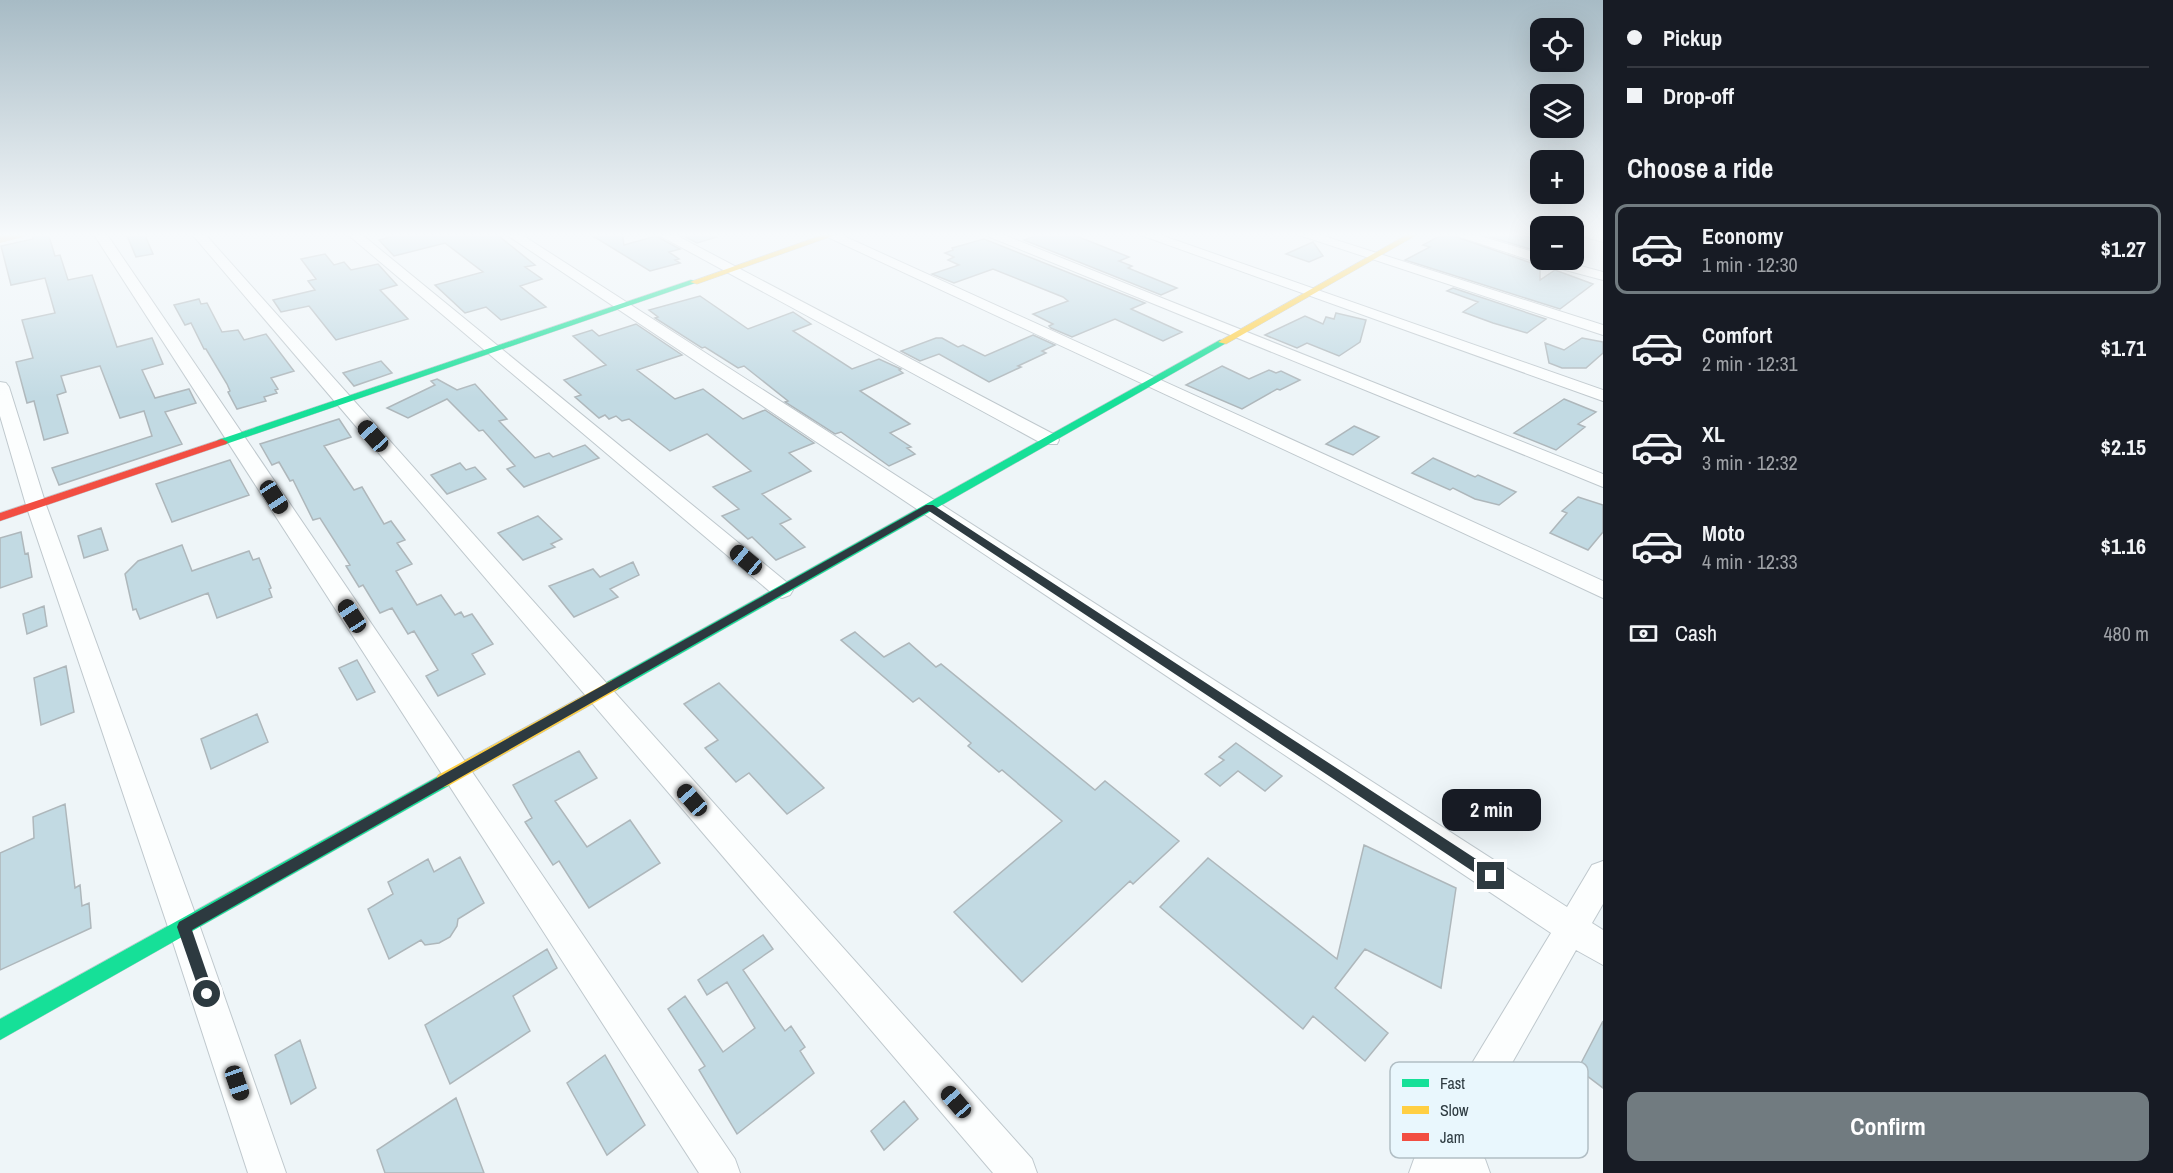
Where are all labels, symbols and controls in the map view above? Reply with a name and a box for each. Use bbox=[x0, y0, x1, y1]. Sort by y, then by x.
map controls bbox=[1530, 18, 1584, 270]
button: locate bbox=[1530, 18, 1584, 72]
text: Pickup bbox=[1663, 23, 1722, 53]
text: Drop-off bbox=[1663, 81, 1734, 111]
button: layers bbox=[1530, 84, 1584, 138]
button: + bbox=[1530, 150, 1584, 204]
text: Choose a ride bbox=[1627, 150, 1773, 186]
button: − bbox=[1530, 216, 1584, 270]
text: Economy bbox=[1702, 221, 1783, 251]
icon: car bbox=[1630, 222, 1684, 276]
text: $1.27 bbox=[2101, 234, 2146, 264]
text: 1 min · 12:30 bbox=[1702, 251, 1798, 278]
text: Comfort bbox=[1702, 320, 1772, 350]
icon: car bbox=[1630, 321, 1684, 375]
text: $1.71 bbox=[2101, 333, 2146, 363]
text: 2 min · 12:31 bbox=[1702, 350, 1798, 377]
car bbox=[354, 417, 392, 455]
text: XL bbox=[1702, 419, 1725, 449]
icon: car bbox=[1630, 420, 1684, 474]
text: $2.15 bbox=[2101, 432, 2146, 462]
text: 3 min · 12:32 bbox=[1702, 449, 1798, 476]
car bbox=[257, 477, 291, 517]
text: Moto bbox=[1702, 518, 1745, 548]
icon: car bbox=[1630, 519, 1684, 573]
text: $1.16 bbox=[2101, 531, 2146, 561]
car bbox=[726, 542, 766, 578]
text: 4 min · 12:33 bbox=[1702, 548, 1798, 575]
car bbox=[335, 596, 369, 636]
icon: cash bbox=[1627, 617, 1660, 650]
text: Cash bbox=[1675, 618, 1717, 648]
text: 480 m bbox=[2103, 620, 2149, 647]
car bbox=[673, 781, 711, 819]
callout: 2 min bbox=[1442, 789, 1540, 831]
text: 2 min bbox=[1470, 796, 1513, 823]
route end bbox=[1477, 862, 1504, 889]
route start bbox=[193, 980, 220, 1007]
legend bbox=[1390, 1062, 1588, 1158]
car bbox=[223, 1063, 251, 1103]
text: Fast bbox=[1440, 1072, 1465, 1094]
car bbox=[937, 1083, 975, 1121]
button: Confirm bbox=[1627, 1092, 2149, 1161]
text: Slow bbox=[1440, 1099, 1469, 1121]
text: Jam bbox=[1440, 1126, 1465, 1148]

